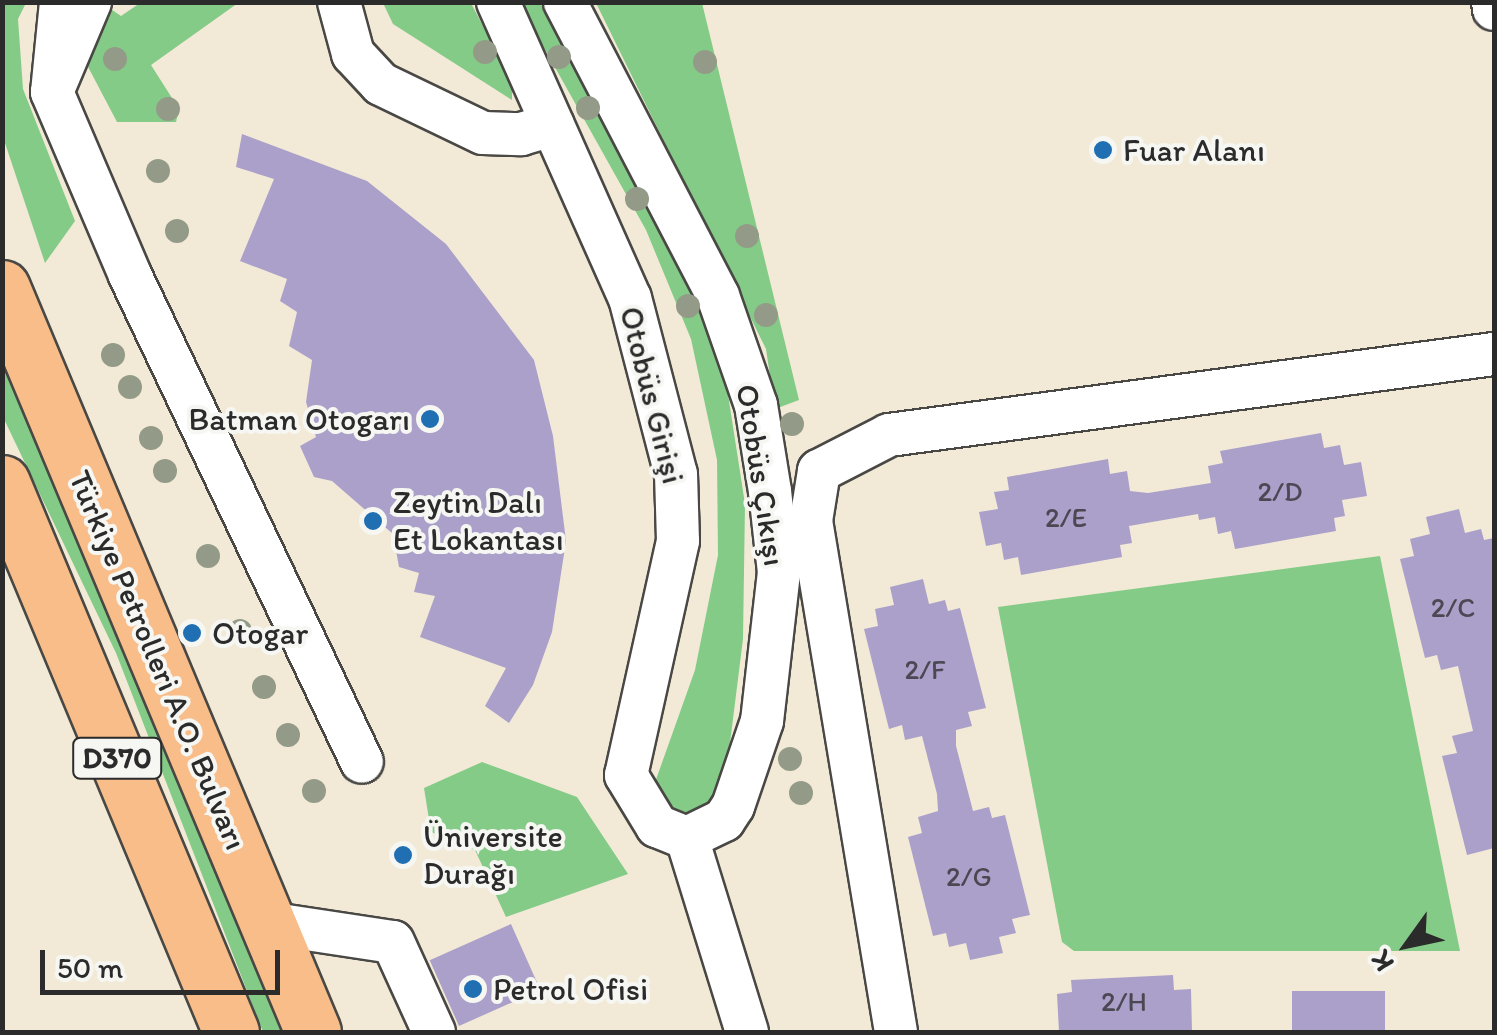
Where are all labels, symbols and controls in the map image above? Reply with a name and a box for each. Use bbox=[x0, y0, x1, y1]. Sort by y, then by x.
place label: Fuar Alanı bbox=[1123, 131, 1264, 169]
marker: Fuar Alanı bbox=[1092, 139, 1114, 161]
street label: Otobüs Girişi bbox=[611, 303, 693, 487]
street label: Otobüs Çıkışı bbox=[728, 381, 794, 569]
place label: Batman Otogarı bbox=[189, 400, 410, 438]
marker: Batman Otogarı bbox=[419, 408, 441, 430]
street label: Türkiye Petrolleri A.O. Bulvarı bbox=[61, 465, 255, 855]
house number: 2/D bbox=[1257, 474, 1303, 508]
place label: Zeytin Dalı Et Lokantası bbox=[393, 484, 563, 559]
house number: 2/E bbox=[1045, 500, 1087, 534]
marker: Zeytin Dalı Et Lokantası bbox=[362, 510, 384, 532]
house number: 2/C bbox=[1431, 590, 1475, 624]
place label: Otogar bbox=[212, 614, 308, 652]
marker: Otogar bbox=[181, 622, 203, 644]
house number: 2/F bbox=[905, 652, 945, 686]
road number: D370 bbox=[72, 733, 162, 783]
place label: Üniversite Durağı bbox=[423, 818, 563, 893]
marker: Üniversite Durağı bbox=[392, 844, 414, 866]
house number: 2/G bbox=[946, 859, 992, 893]
north arrow bbox=[1357, 895, 1457, 995]
scale bar bbox=[45, 930, 285, 992]
text: K bbox=[1363, 945, 1401, 978]
text: 50 m bbox=[57, 949, 123, 986]
place label: Petrol Ofisi bbox=[493, 970, 648, 1008]
marker: Petrol Ofisi bbox=[462, 978, 484, 1000]
house number: 2/H bbox=[1101, 984, 1147, 1018]

